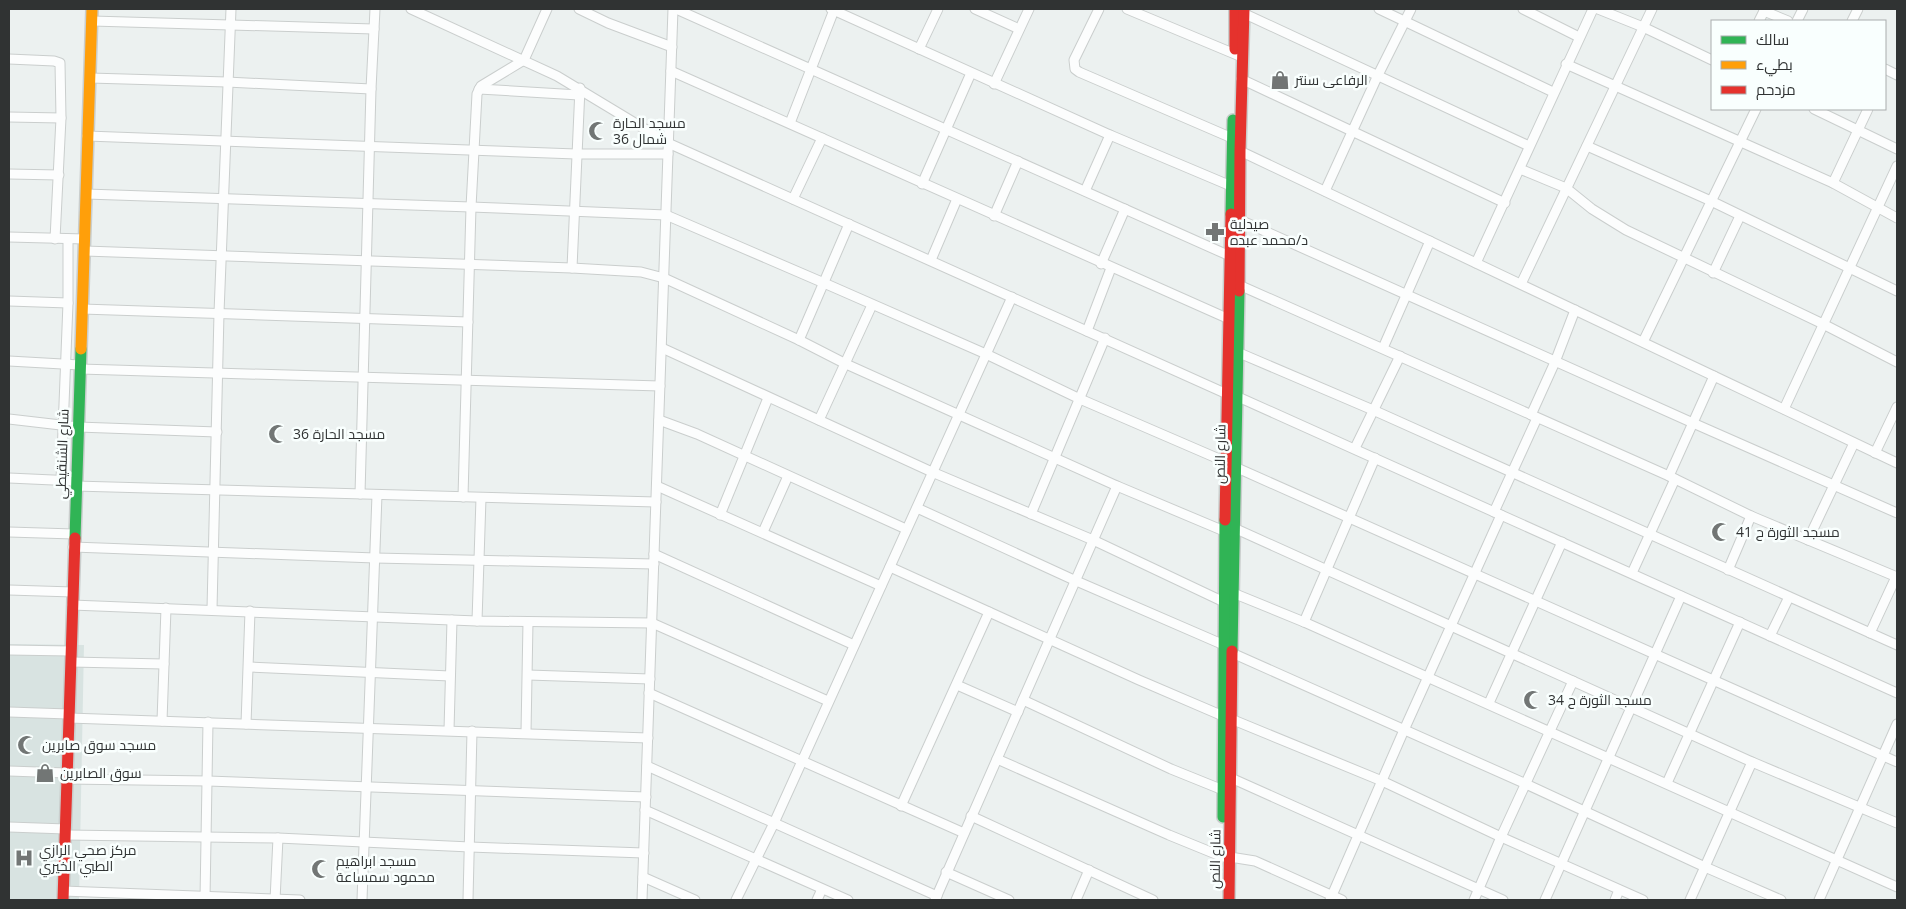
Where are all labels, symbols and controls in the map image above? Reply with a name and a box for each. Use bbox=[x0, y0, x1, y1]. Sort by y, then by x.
legend bbox=[1711, 20, 1886, 110]
text: سالك bbox=[1756, 29, 1789, 49]
text: بطيء bbox=[1756, 54, 1793, 77]
shop icon: الرفاعى سنتر bbox=[1269, 69, 1291, 91]
place label: الرفاعى سنتر bbox=[1294, 70, 1368, 89]
text: مزدحم bbox=[1756, 79, 1796, 100]
place label: مسجد الحارة 36 شمال bbox=[613, 113, 686, 148]
mosque icon: مسجد الحارة 36 شمال bbox=[587, 120, 609, 142]
place label: صيدلية د/محمد عبده bbox=[1230, 214, 1308, 249]
pharmacy icon: صيدلية د/محمد عبده bbox=[1204, 221, 1226, 243]
street label: شارع الشنقيطي bbox=[50, 408, 76, 500]
mosque icon: مسجد الحارة 36 bbox=[267, 423, 289, 445]
place label: مسجد الحارة 36 bbox=[293, 424, 385, 443]
street label: شارع النص bbox=[1209, 424, 1230, 484]
mosque icon: مسجد الثورة ح 41 bbox=[1710, 521, 1732, 543]
place label: مسجد الثورة ح 41 bbox=[1736, 522, 1840, 541]
mosque icon: مسجد الثورة ح 34 bbox=[1522, 689, 1544, 711]
place label: مسجد الثورة ح 34 bbox=[1548, 690, 1652, 709]
mosque icon: مسجد سوق صابرين bbox=[16, 734, 38, 756]
place label: مسجد سوق صابرين bbox=[42, 735, 156, 754]
shop icon: سوق الصابرين bbox=[34, 762, 56, 784]
place label: سوق الصابرين bbox=[60, 763, 142, 782]
street label: شارع النص bbox=[1204, 829, 1225, 889]
place label: مركز صحي الرازي الطبي الخيري bbox=[39, 840, 137, 878]
hospital icon: مركز صحي الرازي الطبي الخيري bbox=[13, 847, 35, 869]
place label: مسجد ابراهيم محمود سمساعة bbox=[336, 851, 435, 886]
mosque icon: مسجد ابراهيم محمود سمساعة bbox=[310, 858, 332, 880]

